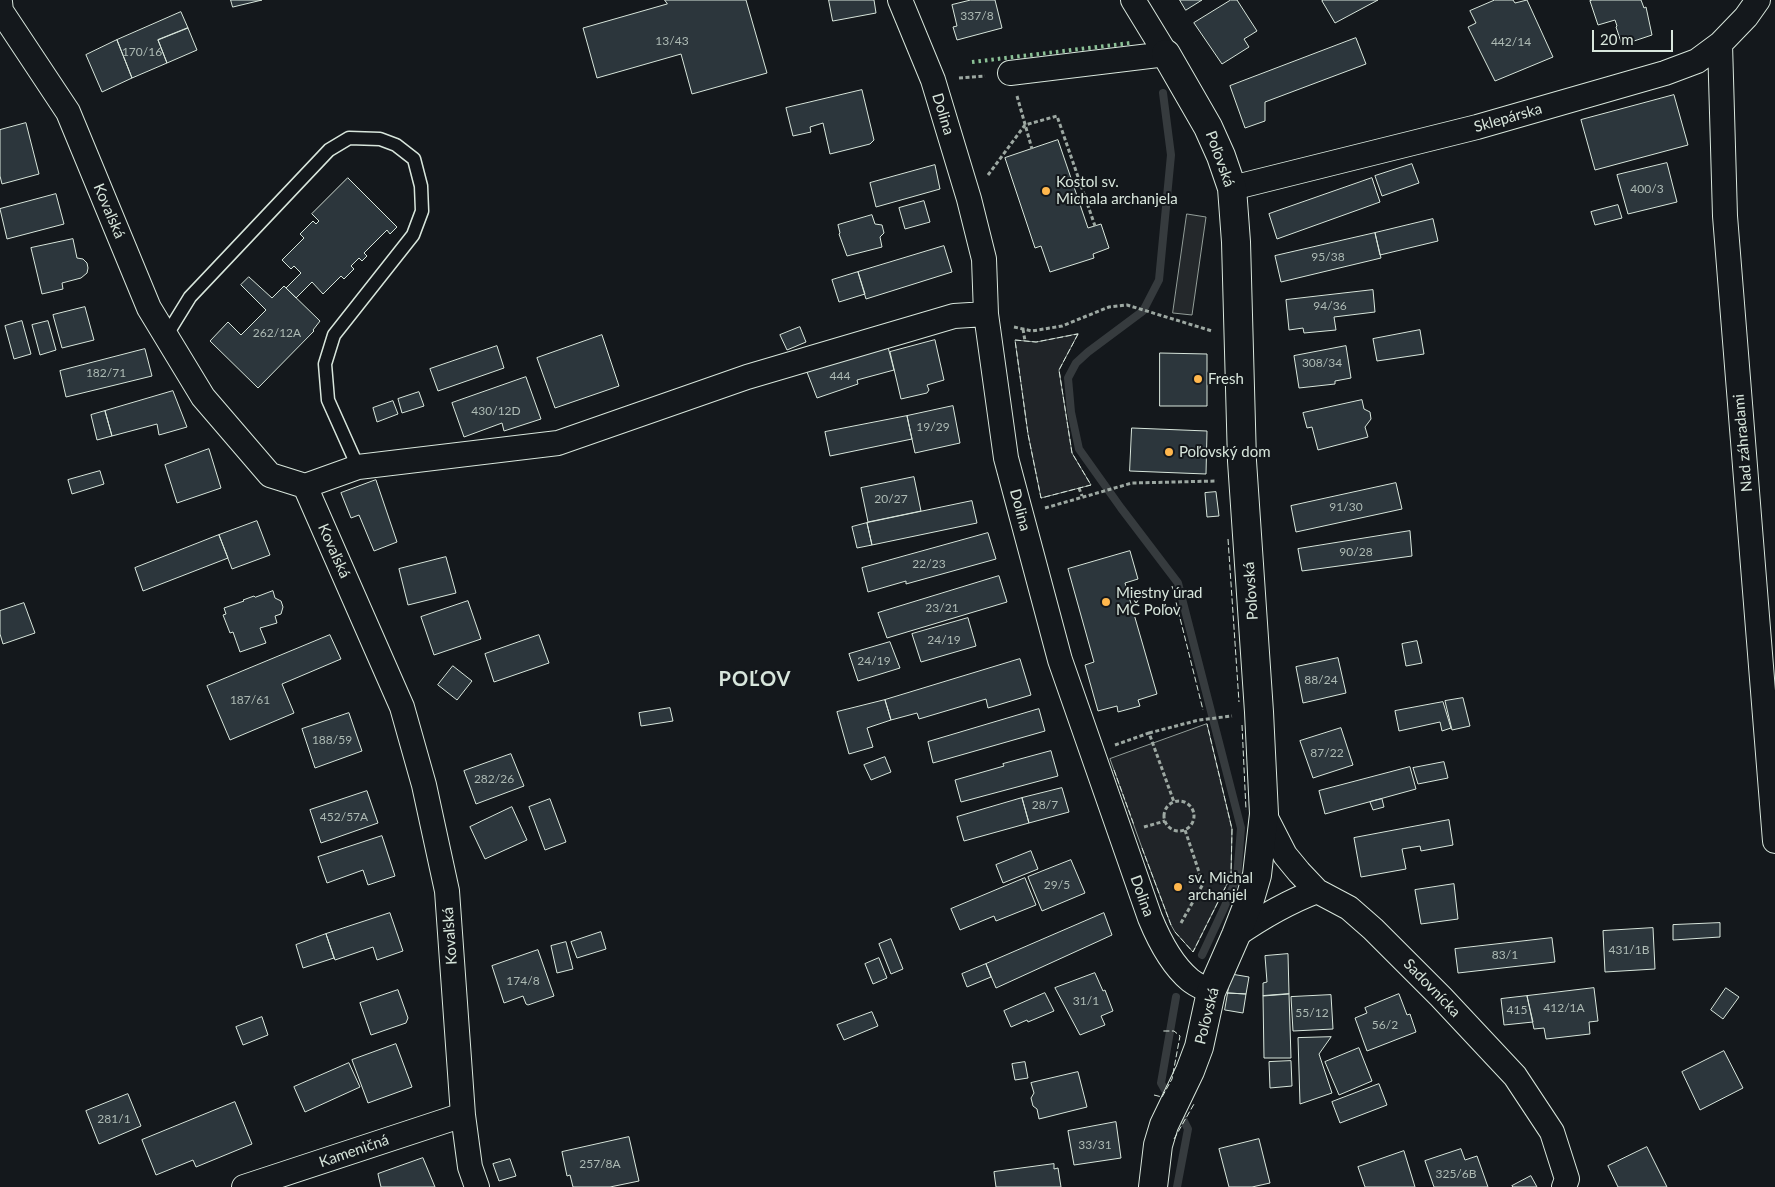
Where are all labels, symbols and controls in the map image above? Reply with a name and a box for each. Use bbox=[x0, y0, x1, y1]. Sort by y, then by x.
house number: 337/8 bbox=[960, 9, 994, 23]
scale bar bbox=[1595, 20, 1676, 52]
text: 20 m bbox=[1600, 30, 1634, 48]
house number: 13/43 bbox=[655, 34, 689, 48]
house number: 442/14 bbox=[1491, 35, 1531, 49]
house number: 170/16 bbox=[122, 45, 162, 59]
street label: Dolina bbox=[928, 91, 958, 137]
street label: Sklepárska bbox=[1472, 100, 1544, 136]
street label: Poľovská bbox=[1202, 129, 1238, 189]
place label: Kostol sv. Michala archanjela bbox=[1056, 173, 1178, 208]
street label: Kovaľská bbox=[89, 181, 129, 241]
house number: 400/3 bbox=[1630, 182, 1664, 196]
marker: Kostol sv. Michala archanjela bbox=[1040, 185, 1052, 197]
house number: 95/38 bbox=[1311, 250, 1345, 264]
house number: 94/36 bbox=[1313, 299, 1347, 313]
house number: 262/12A bbox=[253, 326, 301, 340]
house number: 308/34 bbox=[1302, 356, 1342, 370]
house number: 182/71 bbox=[86, 366, 126, 380]
house number: 444 bbox=[830, 369, 850, 383]
place label: Fresh bbox=[1208, 370, 1244, 388]
marker: Fresh bbox=[1192, 373, 1204, 385]
street label: Nad záhradami bbox=[1730, 393, 1756, 493]
house number: 430/12D bbox=[471, 404, 521, 418]
house number: 19/29 bbox=[916, 420, 950, 434]
place label: Poľovský dom bbox=[1179, 443, 1270, 461]
marker: Poľovský dom bbox=[1163, 446, 1175, 458]
street label: Dolina bbox=[1006, 487, 1034, 533]
house number: 20/27 bbox=[874, 492, 908, 506]
house number: 91/30 bbox=[1329, 500, 1363, 514]
street label: Kovaľská bbox=[314, 521, 354, 581]
house number: 90/28 bbox=[1339, 545, 1373, 559]
house number: 22/23 bbox=[912, 557, 946, 571]
street label: Poľovská bbox=[1240, 561, 1262, 621]
place label: Miestny úrad MČ Poľov bbox=[1116, 584, 1203, 619]
marker: Miestny úrad MČ Poľov bbox=[1100, 596, 1112, 608]
house number: 23/21 bbox=[925, 601, 959, 615]
house number: 24/19 bbox=[927, 633, 961, 647]
house number: 24/19 bbox=[857, 654, 891, 668]
district label: POĽOV bbox=[718, 668, 792, 692]
house number: 88/24 bbox=[1304, 673, 1338, 687]
house number: 187/61 bbox=[230, 693, 270, 707]
house number: 188/59 bbox=[312, 733, 352, 747]
house number: 87/22 bbox=[1310, 746, 1344, 760]
house number: 282/26 bbox=[474, 772, 514, 786]
house number: 28/7 bbox=[1032, 798, 1058, 812]
house number: 452/57A bbox=[320, 810, 368, 824]
place label: sv. Michal archanjel bbox=[1188, 869, 1253, 904]
street label: Dolina bbox=[1126, 873, 1158, 919]
house number: 29/5 bbox=[1044, 878, 1070, 892]
marker: sv. Michal archanjel bbox=[1172, 881, 1184, 893]
street label: Kovaľská bbox=[439, 907, 461, 965]
house number: 431/1B bbox=[1608, 943, 1650, 957]
house number: 83/1 bbox=[1492, 948, 1518, 962]
street label: Sadovnícka bbox=[1400, 955, 1464, 1021]
house number: 174/8 bbox=[506, 974, 540, 988]
street label: Poľovská bbox=[1191, 986, 1223, 1046]
house number: 31/1 bbox=[1073, 994, 1099, 1008]
house number: 412/1A bbox=[1543, 1001, 1585, 1015]
house number: 415 bbox=[1507, 1003, 1527, 1017]
house number: 55/12 bbox=[1295, 1006, 1329, 1020]
house number: 56/2 bbox=[1372, 1018, 1398, 1032]
house number: 281/1 bbox=[97, 1112, 131, 1126]
street label: Kameničná bbox=[317, 1131, 391, 1171]
house number: 33/31 bbox=[1078, 1138, 1112, 1152]
house number: 257/8A bbox=[579, 1157, 621, 1171]
house number: 325/6B bbox=[1435, 1167, 1477, 1181]

